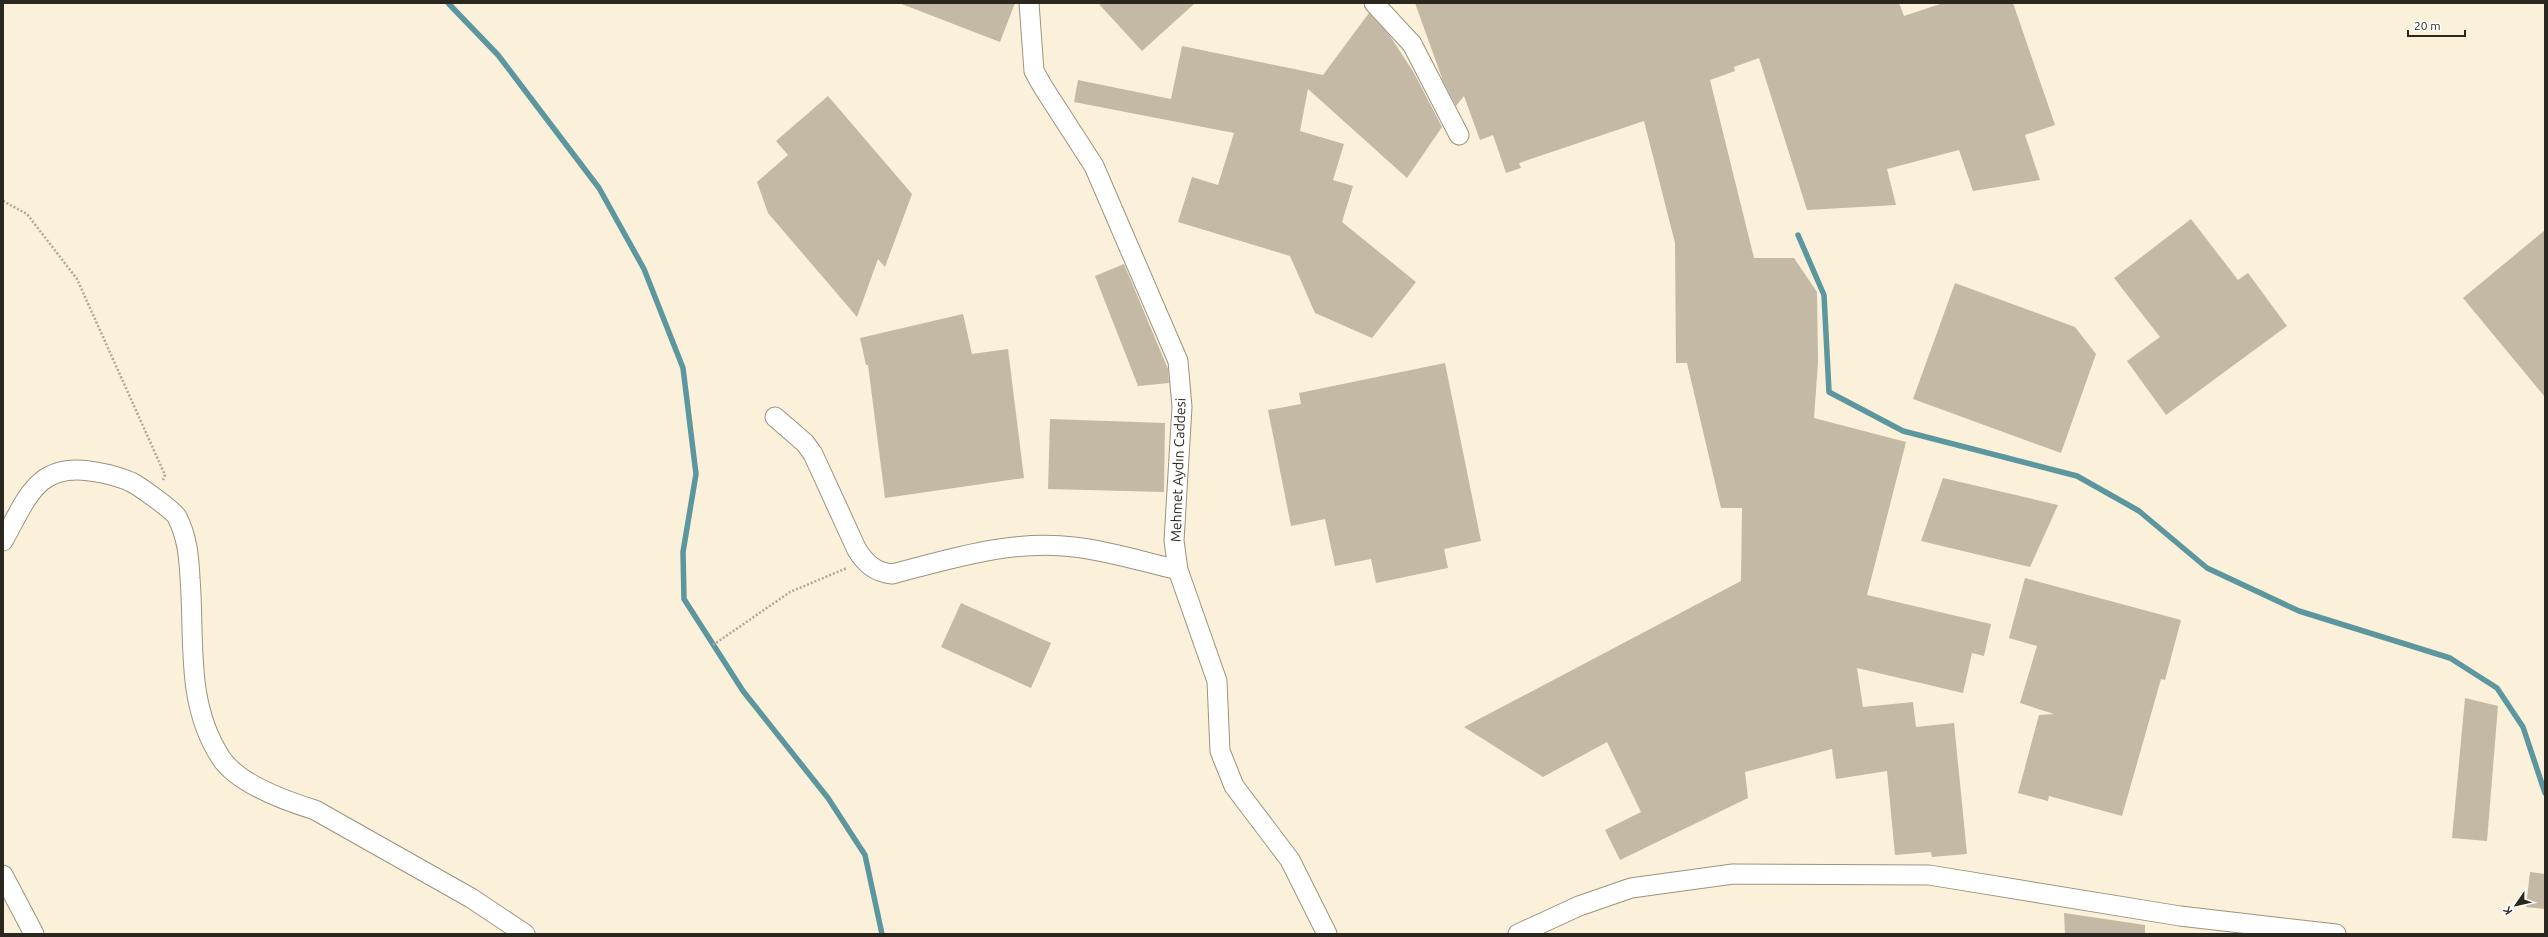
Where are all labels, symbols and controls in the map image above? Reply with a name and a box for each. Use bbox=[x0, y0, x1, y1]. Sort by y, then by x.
scale bar bbox=[2408, 12, 2465, 38]
text: 20 m bbox=[2414, 19, 2441, 32]
street label: Mehmet Aydın Caddesi bbox=[1167, 398, 1189, 542]
north arrow bbox=[2496, 885, 2536, 925]
text: K bbox=[2500, 904, 2515, 917]

